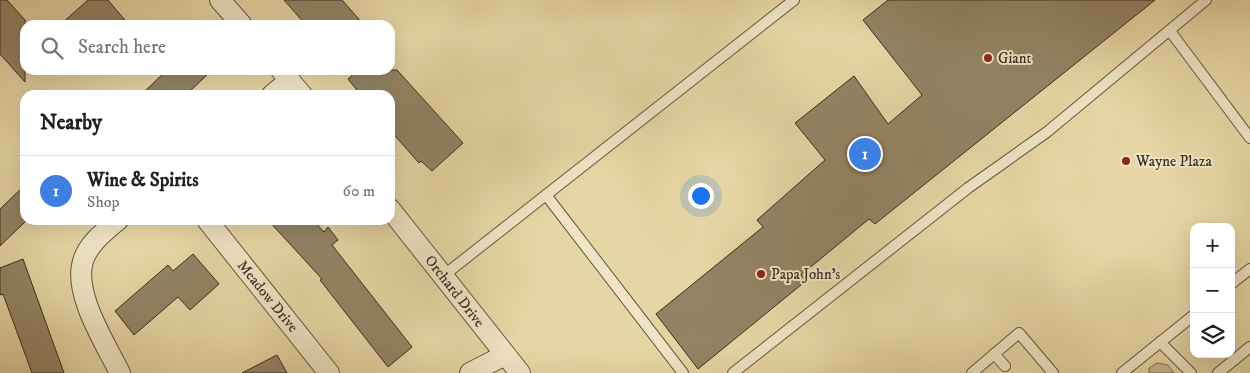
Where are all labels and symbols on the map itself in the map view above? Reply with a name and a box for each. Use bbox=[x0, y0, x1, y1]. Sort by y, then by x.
place label: Giant bbox=[998, 49, 1031, 68]
marker: Giant bbox=[982, 52, 994, 64]
pin: 1 bbox=[849, 135, 881, 173]
place label: Wayne Plaza bbox=[1135, 152, 1212, 171]
marker: Wayne Plaza bbox=[1120, 155, 1132, 167]
your location bbox=[688, 183, 714, 209]
street label: Orchard Drive bbox=[420, 251, 489, 331]
street label: Meadow Drive bbox=[233, 257, 302, 336]
place label: Papa John's bbox=[771, 265, 840, 284]
marker: Papa John's bbox=[755, 268, 767, 280]

